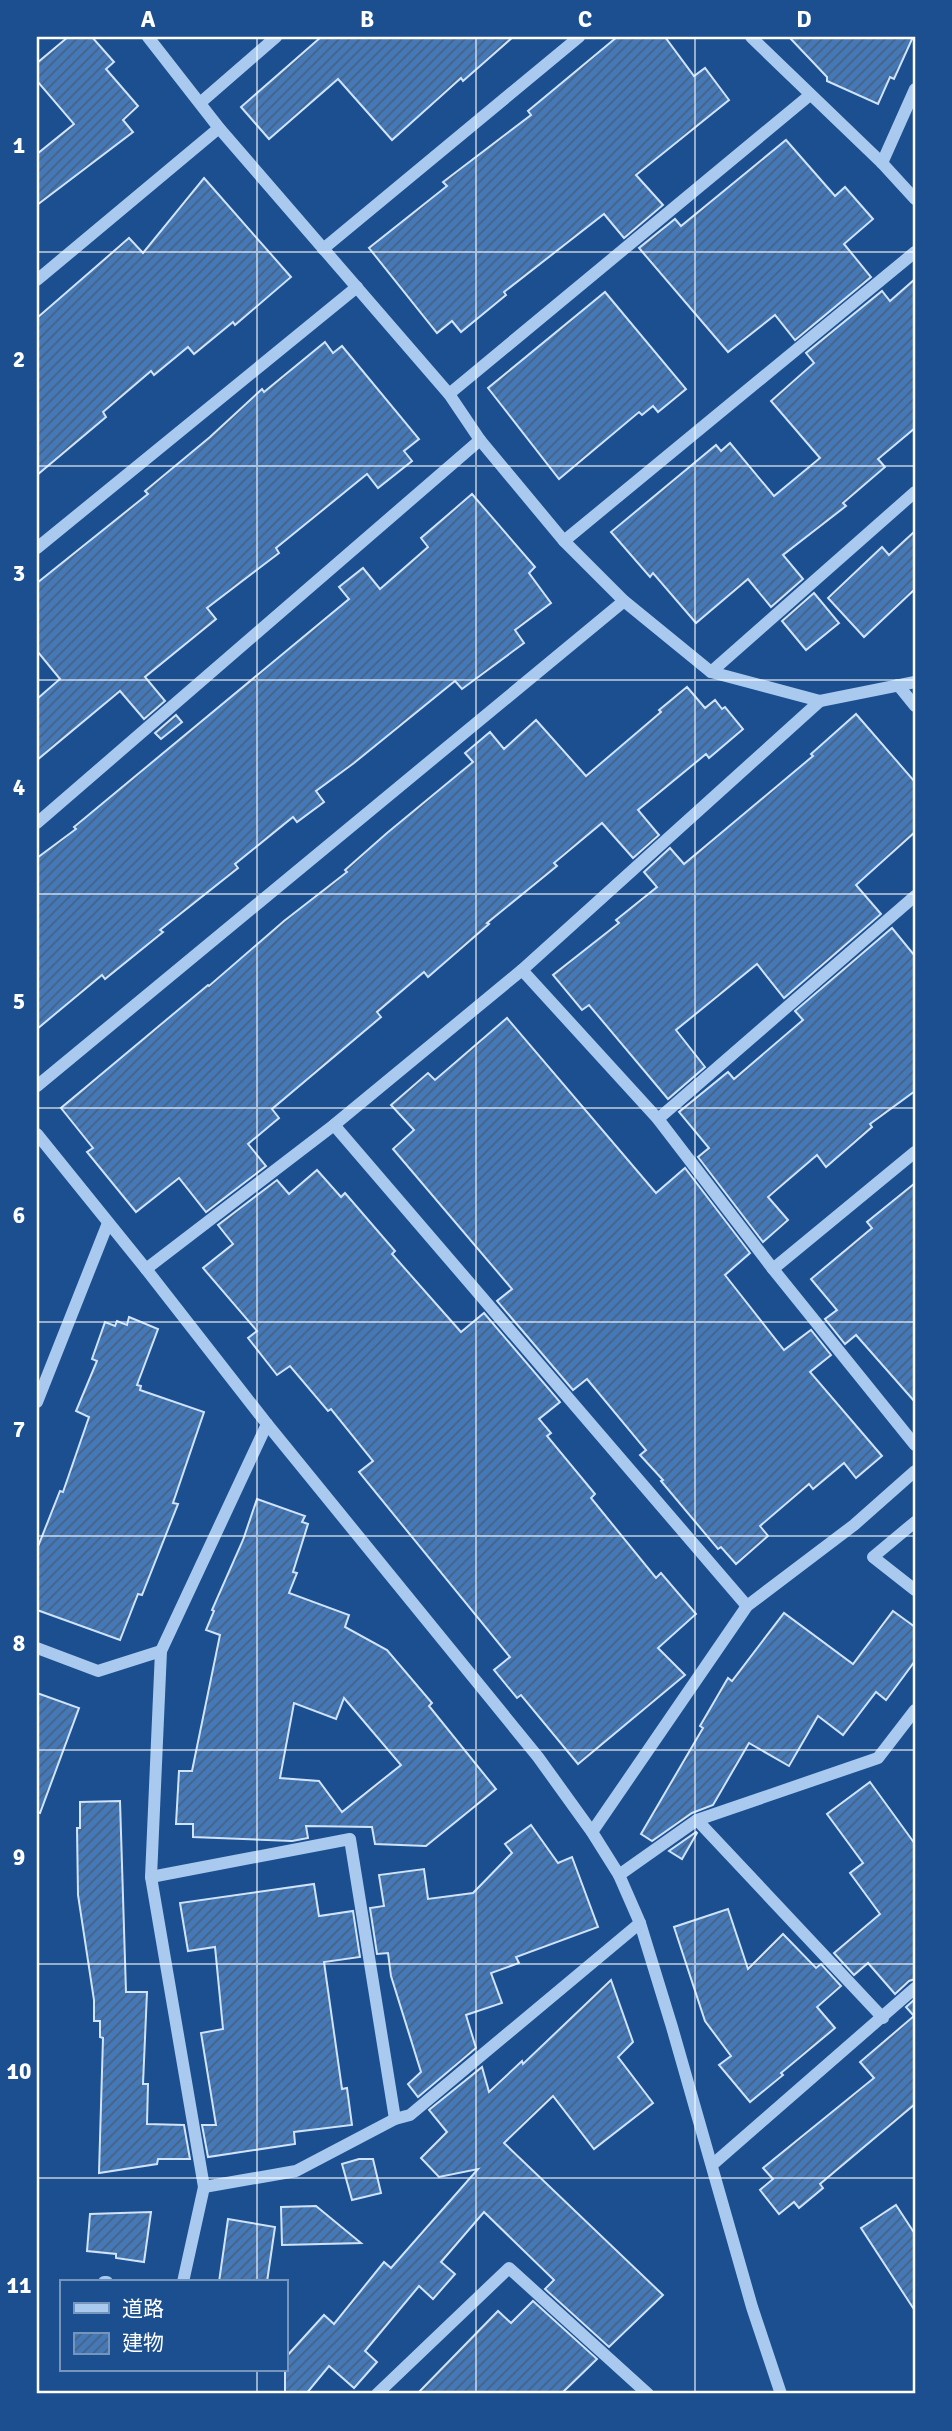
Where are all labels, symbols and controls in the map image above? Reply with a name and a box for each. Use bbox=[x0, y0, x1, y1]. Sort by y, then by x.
text: A bbox=[141, 5, 156, 34]
text: B bbox=[360, 5, 374, 34]
text: C bbox=[578, 5, 592, 34]
text: D bbox=[796, 5, 812, 34]
text: 1 bbox=[13, 131, 25, 160]
text: 2 bbox=[13, 345, 25, 374]
text: 3 bbox=[13, 559, 25, 588]
text: 4 bbox=[13, 773, 25, 802]
text: 5 bbox=[13, 987, 25, 1016]
text: 6 bbox=[13, 1201, 25, 1230]
text: 7 bbox=[13, 1415, 25, 1444]
text: 8 bbox=[13, 1629, 25, 1658]
text: 9 bbox=[13, 1843, 25, 1872]
text: 10 bbox=[7, 2057, 31, 2086]
text: 11 bbox=[7, 2271, 31, 2300]
legend bbox=[60, 2280, 287, 2372]
text: 道路 bbox=[122, 2296, 164, 2322]
text: 建物 bbox=[122, 2330, 164, 2356]

